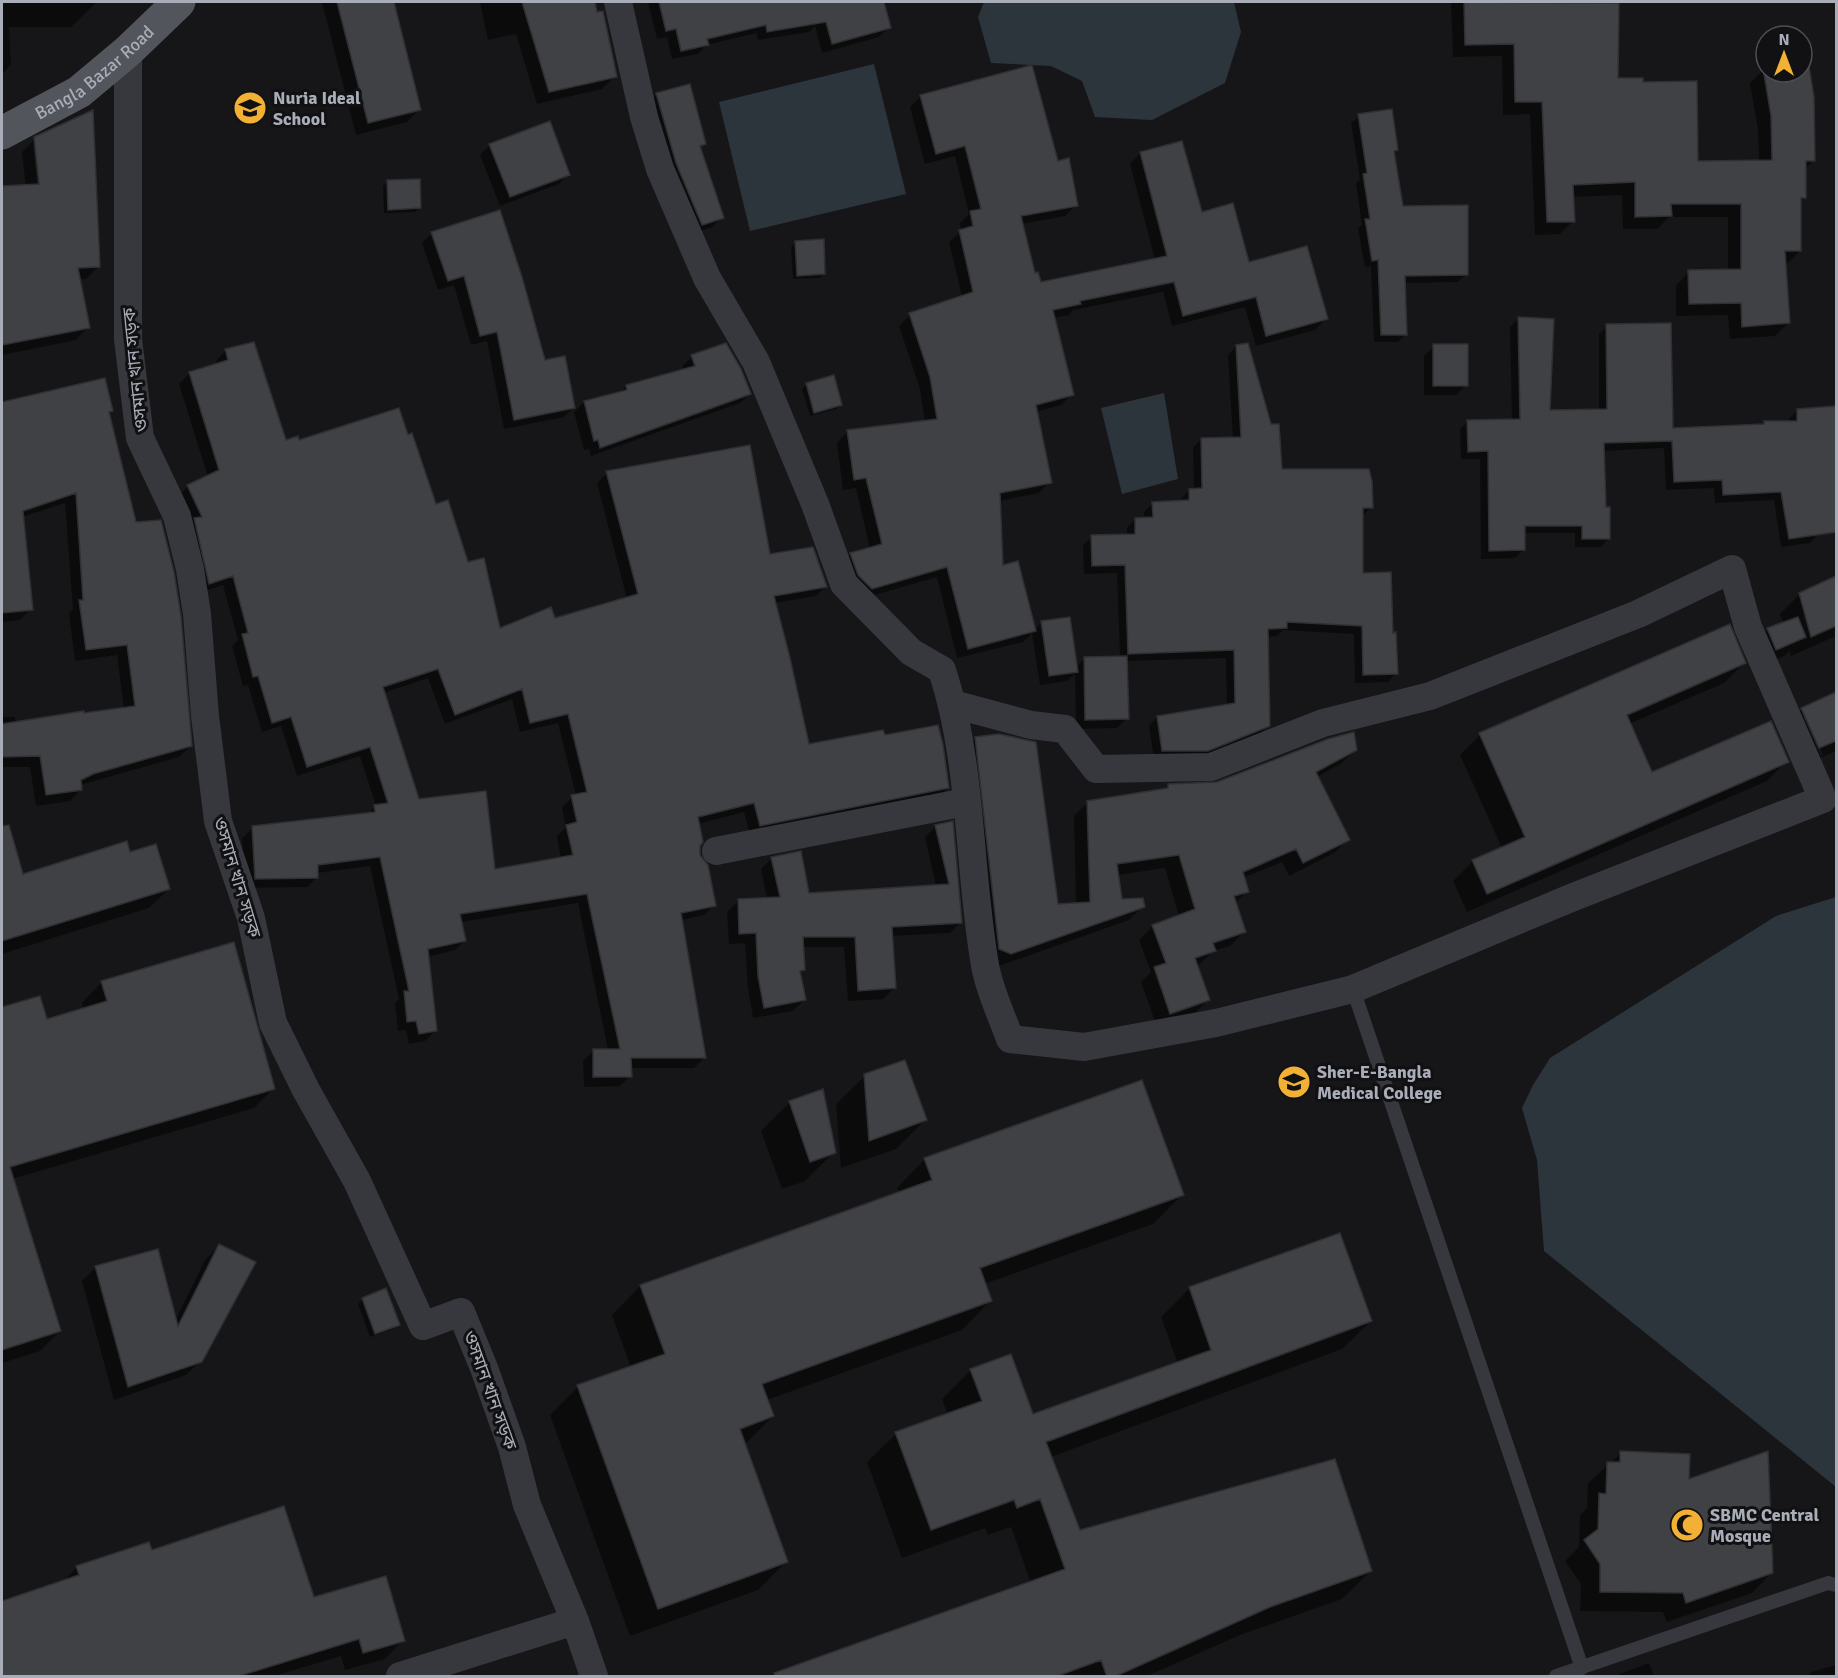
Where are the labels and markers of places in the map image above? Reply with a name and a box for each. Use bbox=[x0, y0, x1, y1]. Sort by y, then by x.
place label: Nuria Ideal School bbox=[273, 87, 361, 130]
school or university icon: Nuria Ideal School bbox=[232, 90, 268, 126]
place label: Sher-E-Bangla Medical College bbox=[1317, 1061, 1442, 1104]
school or university icon: Sher-E-Bangla Medical College bbox=[1276, 1064, 1312, 1100]
place label: SBMC Central Mosque bbox=[1710, 1504, 1820, 1547]
mosque icon: SBMC Central Mosque bbox=[1669, 1507, 1705, 1543]

